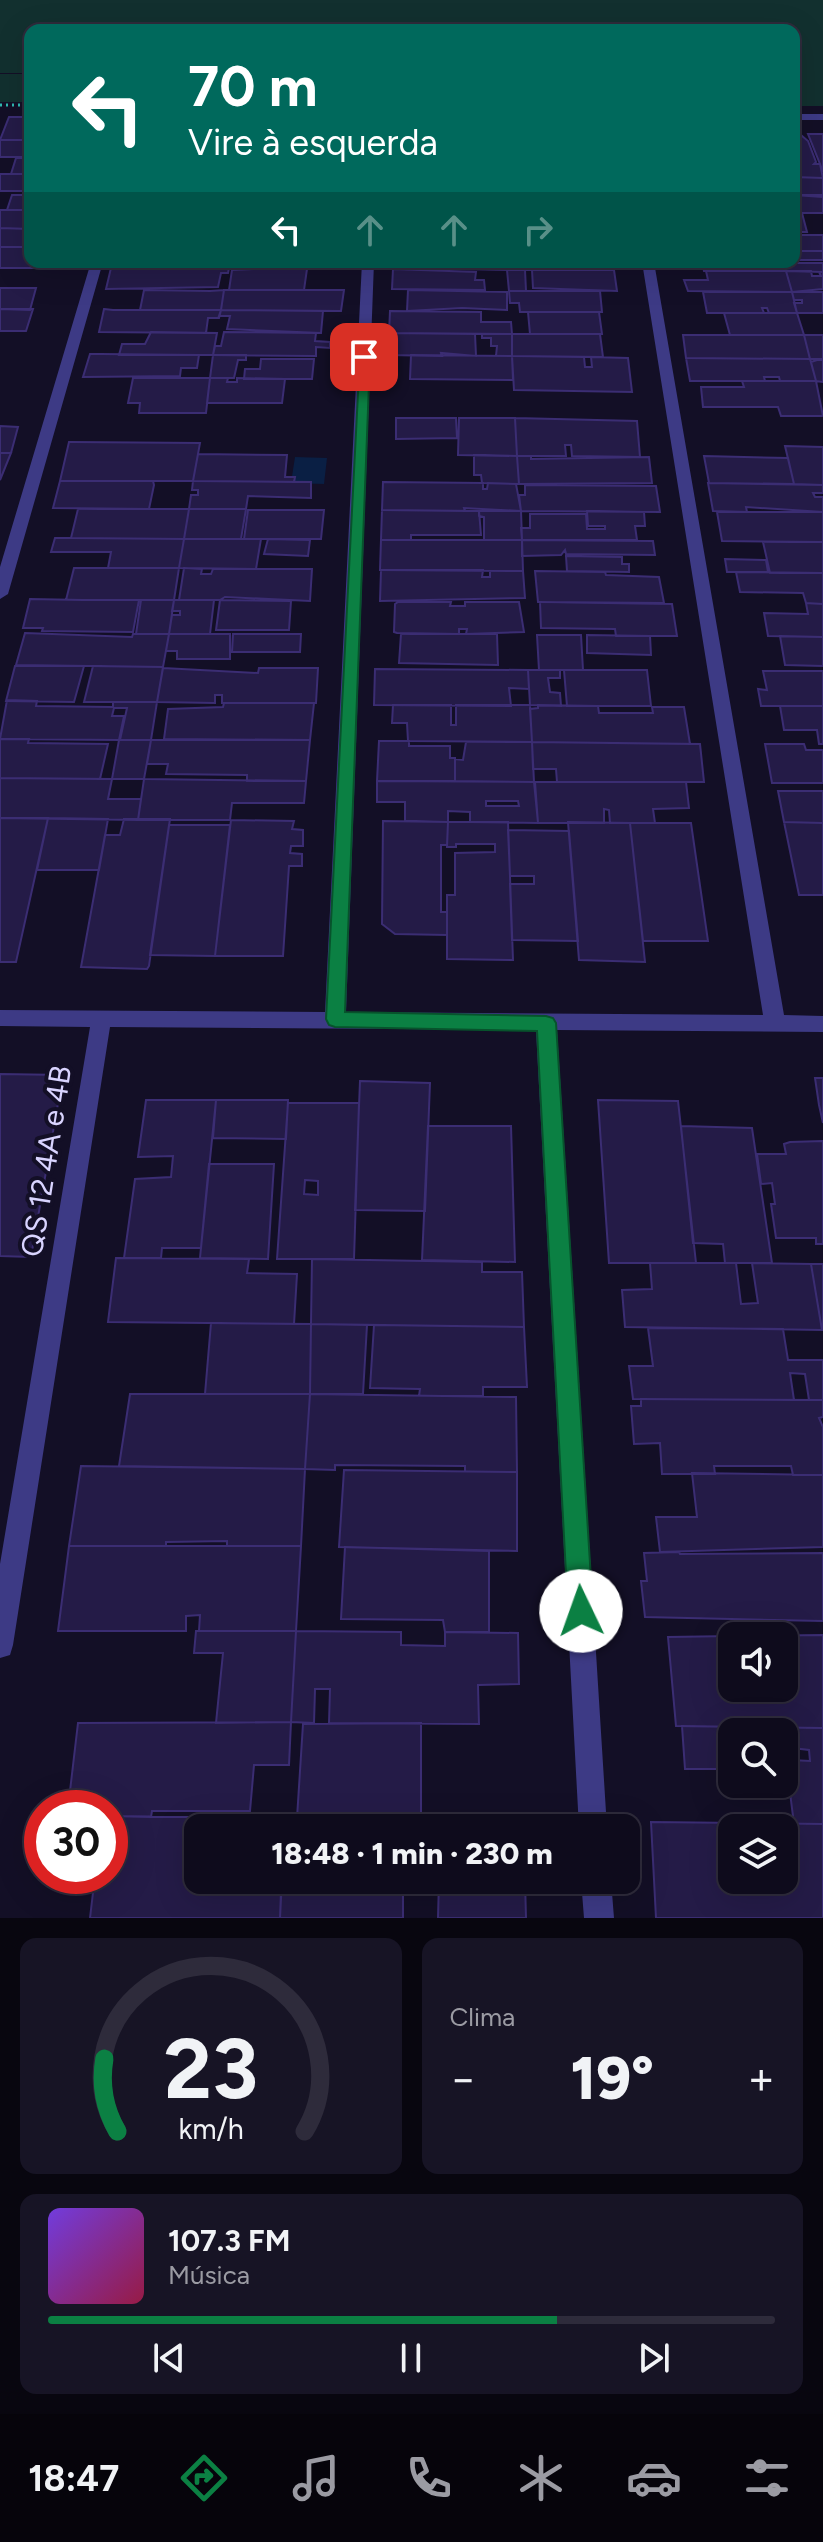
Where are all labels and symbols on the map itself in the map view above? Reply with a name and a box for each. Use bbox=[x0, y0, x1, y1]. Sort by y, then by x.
pin bbox=[330, 323, 398, 391]
street label: QS 12 4A e 4B bbox=[13, 1063, 79, 1259]
position arrow bbox=[539, 1569, 623, 1653]
speed limit sign: 30 bbox=[24, 1790, 128, 1894]

